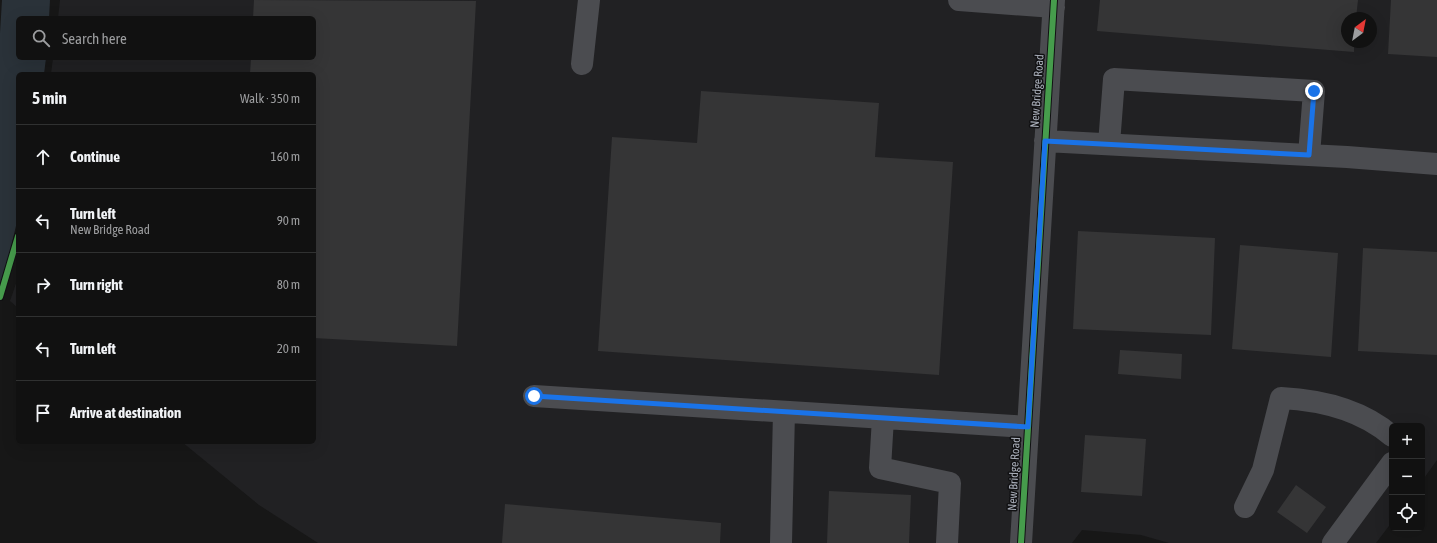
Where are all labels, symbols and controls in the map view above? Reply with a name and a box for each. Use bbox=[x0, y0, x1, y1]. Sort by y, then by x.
north arrow bbox=[1341, 12, 1377, 48]
search box bbox=[16, 16, 316, 60]
icon: search bbox=[30, 27, 52, 49]
text: Search here bbox=[62, 30, 127, 47]
street label: New Bridge Road bbox=[1027, 54, 1047, 128]
route end bbox=[1305, 82, 1323, 100]
text: 5 min bbox=[32, 88, 67, 108]
text: Walk · 350 m bbox=[240, 91, 300, 106]
icon: ahead bbox=[32, 146, 54, 168]
text: Continue bbox=[70, 148, 120, 165]
text: 160 m bbox=[271, 149, 300, 164]
text: Turn left bbox=[70, 205, 116, 222]
icon: left bbox=[32, 210, 54, 232]
text: 90 m bbox=[277, 213, 300, 228]
text: New Bridge Road bbox=[70, 222, 150, 237]
icon: right bbox=[32, 274, 54, 296]
text: Turn right bbox=[70, 276, 123, 293]
text: 80 m bbox=[277, 277, 300, 292]
icon: left bbox=[32, 338, 54, 360]
text: Turn left bbox=[70, 340, 116, 357]
text: 20 m bbox=[277, 341, 300, 356]
route start bbox=[525, 387, 543, 405]
icon: arrive bbox=[32, 402, 54, 424]
text: Arrive at destination bbox=[70, 404, 181, 421]
map controls bbox=[1389, 423, 1425, 531]
button: + bbox=[1389, 423, 1425, 459]
street label: New Bridge Road bbox=[1005, 437, 1023, 511]
button: − bbox=[1389, 459, 1425, 495]
button: locate bbox=[1389, 495, 1425, 531]

